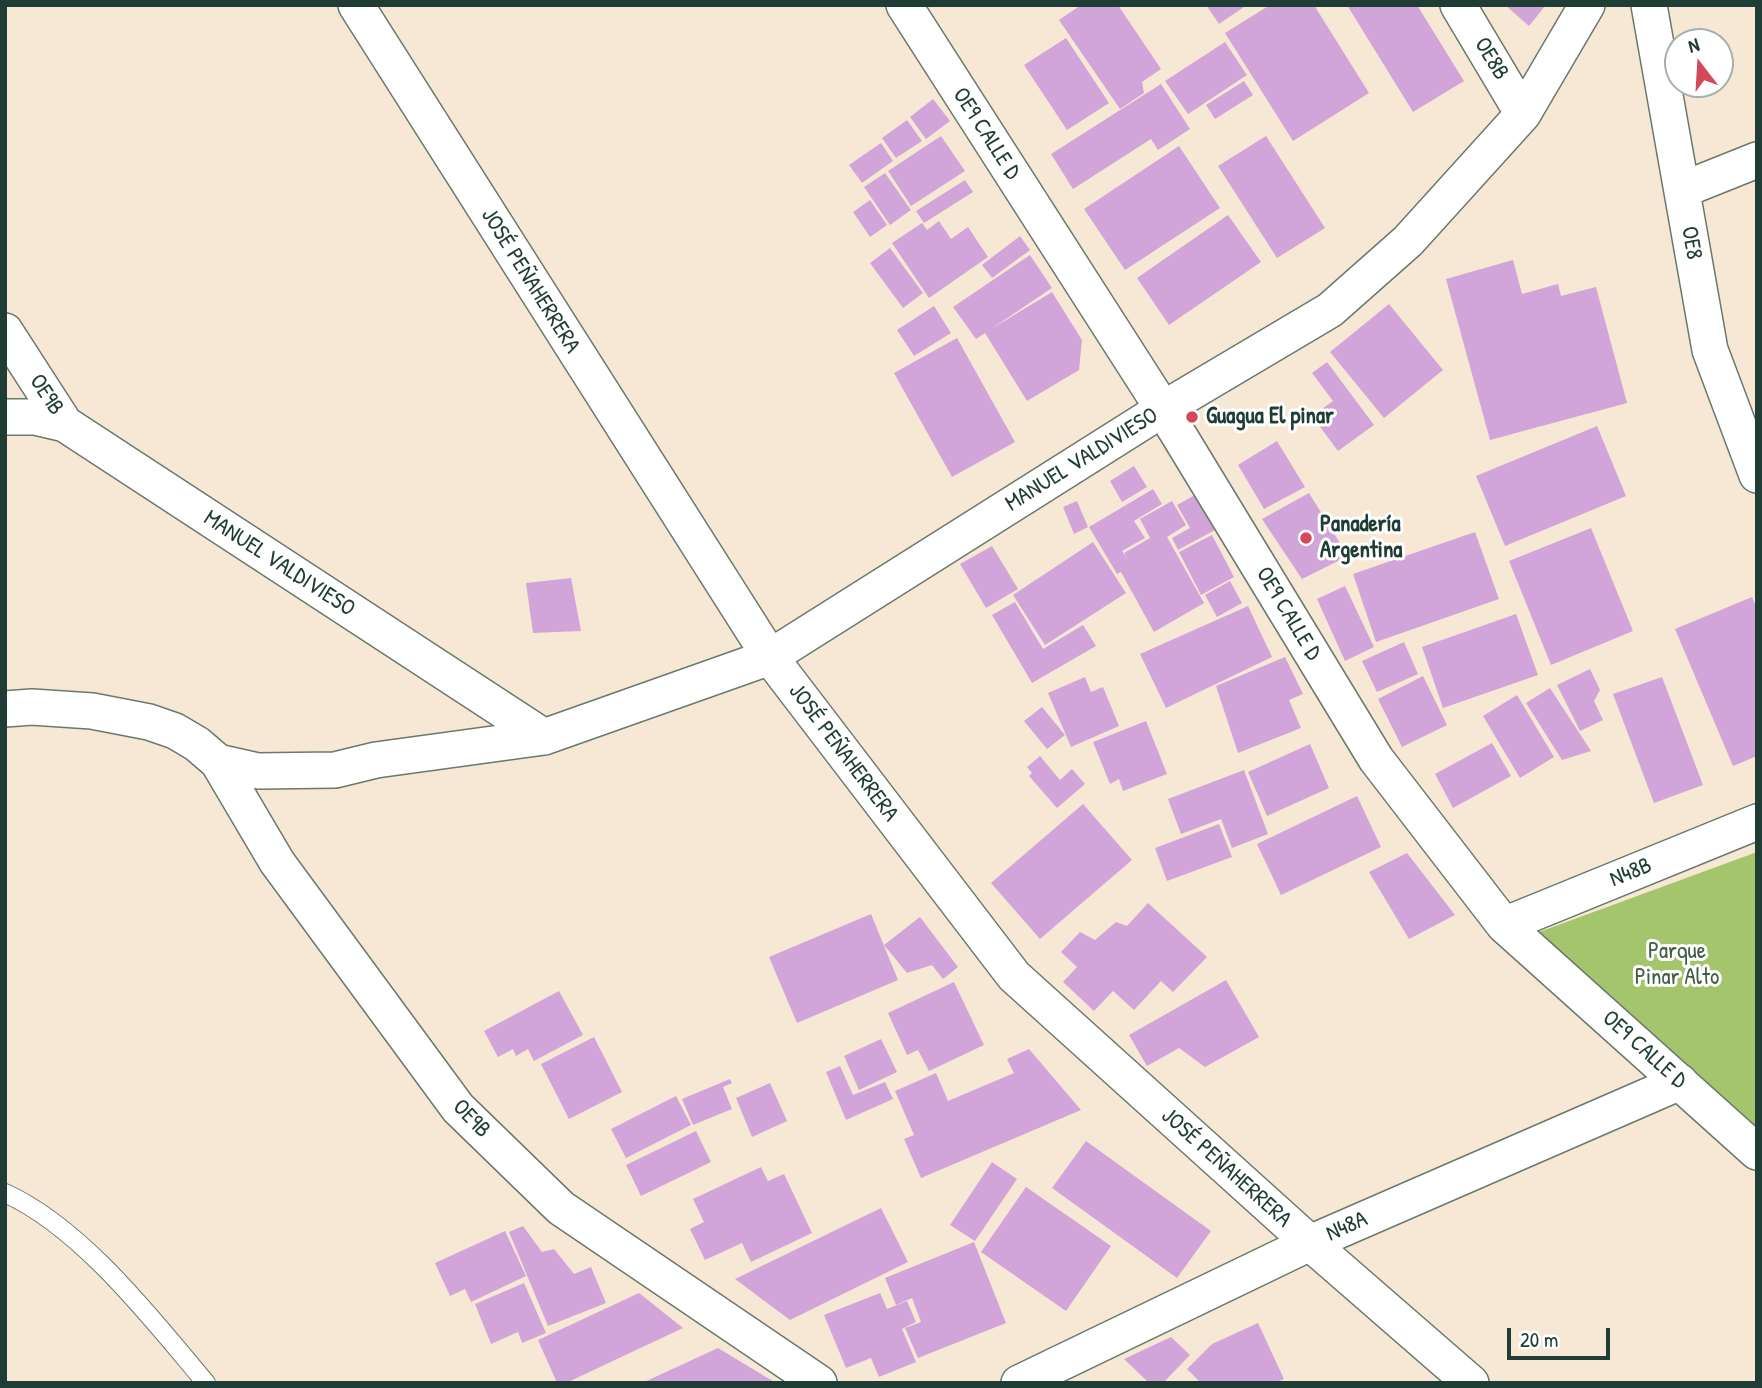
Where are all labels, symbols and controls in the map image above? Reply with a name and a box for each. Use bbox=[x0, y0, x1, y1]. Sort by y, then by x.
north arrow bbox=[1664, 28, 1734, 98]
text: N bbox=[1685, 31, 1702, 59]
street label: OE8B bbox=[1468, 33, 1514, 85]
street label: OE9 CALLE D bbox=[946, 83, 1026, 185]
street label: JOSÉ PEÑAHERRERA bbox=[474, 203, 586, 359]
street label: OE8 bbox=[1675, 224, 1707, 262]
street label: OE9B bbox=[23, 369, 69, 421]
street label: MANUEL VALDIVIESO bbox=[1001, 402, 1163, 518]
place label: Guagua El pinar bbox=[1206, 403, 1334, 431]
marker: Guagua El pinar bbox=[1184, 409, 1200, 425]
street label: MANUEL VALDIVIESO bbox=[198, 505, 360, 623]
place label: Panadería Argentina bbox=[1320, 511, 1402, 565]
marker: Panadería Argentina bbox=[1298, 530, 1314, 546]
street label: OE9 CALLE D bbox=[1249, 562, 1327, 666]
street label: JOSÉ PEÑAHERRERA bbox=[782, 679, 904, 827]
street label: N48B bbox=[1606, 852, 1656, 894]
park label: Parque Pinar Alto bbox=[1635, 938, 1719, 992]
street label: OE9 CALLE D bbox=[1596, 1005, 1692, 1095]
street label: OE9B bbox=[446, 1094, 496, 1144]
street label: JOSÉ PEÑAHERRERA bbox=[1155, 1102, 1297, 1234]
street label: N48A bbox=[1322, 1206, 1372, 1248]
scale bar bbox=[1510, 1314, 1613, 1358]
text: 20 m bbox=[1520, 1325, 1558, 1354]

